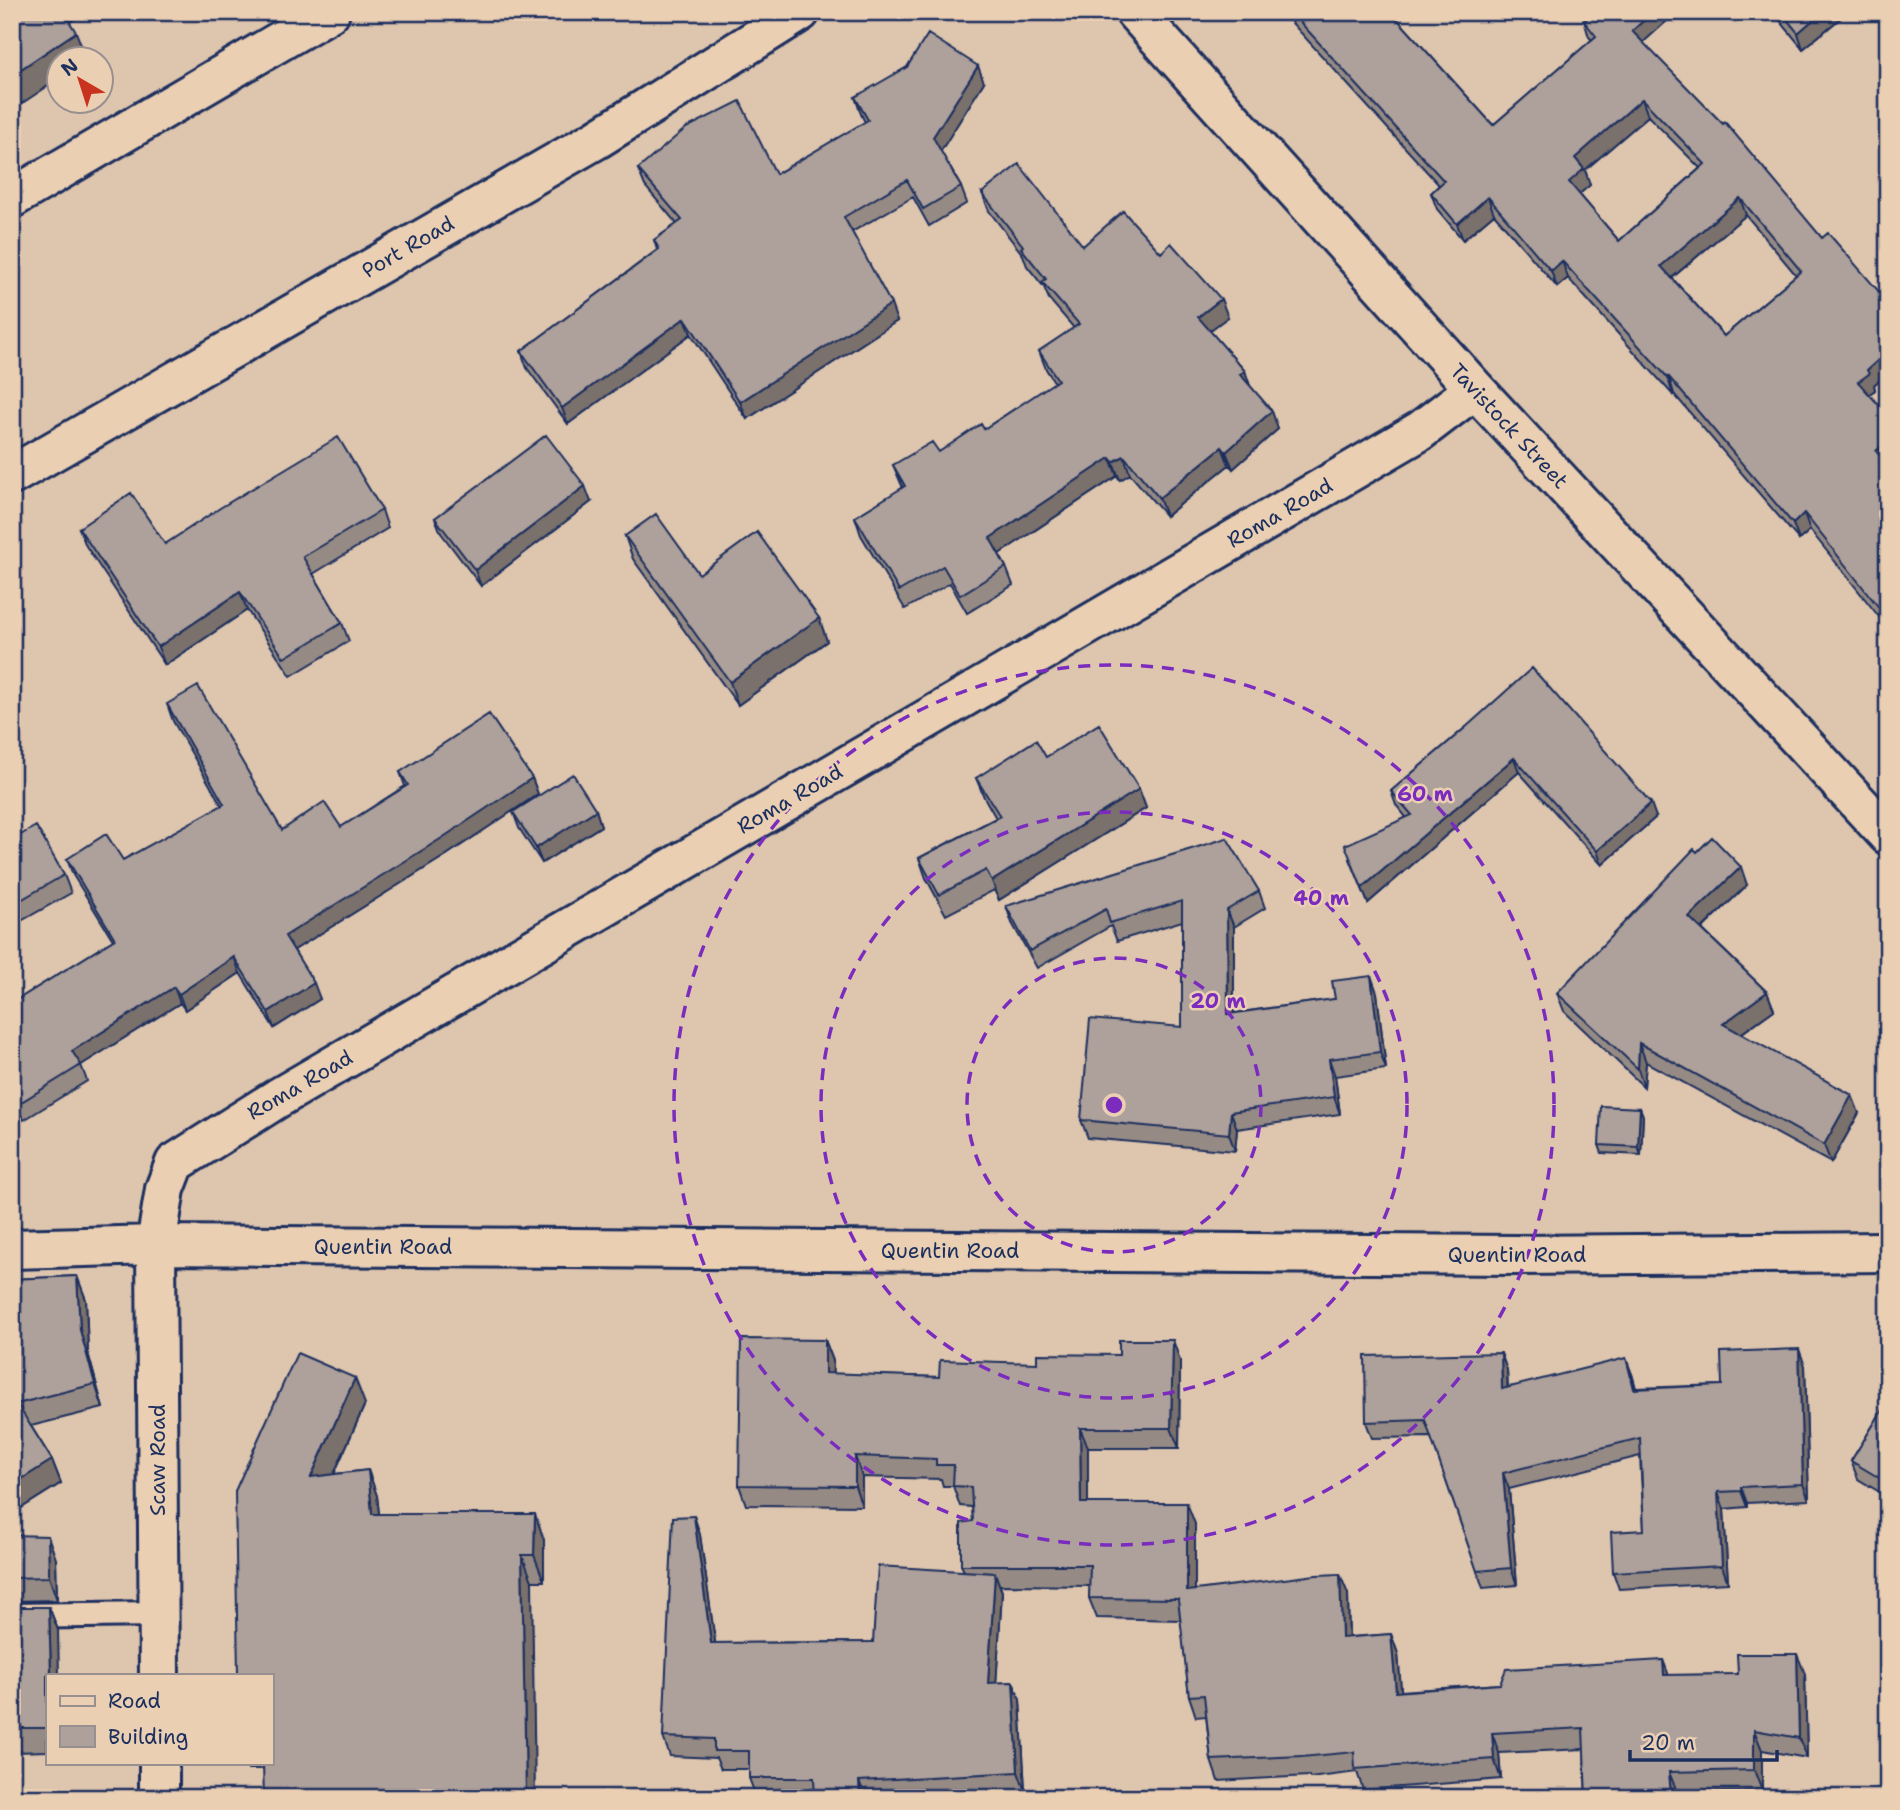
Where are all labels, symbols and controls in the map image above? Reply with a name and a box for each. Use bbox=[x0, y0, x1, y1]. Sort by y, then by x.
north arrow bbox=[46, 46, 116, 116]
text: N bbox=[56, 53, 83, 82]
street label: Port Road bbox=[357, 209, 459, 285]
street label: Tavistock Street bbox=[1444, 357, 1574, 495]
street label: Roma Road bbox=[1222, 471, 1338, 555]
street label: Roma Road bbox=[732, 757, 848, 841]
text: 60 m bbox=[1397, 780, 1453, 808]
text: 40 m bbox=[1293, 884, 1349, 912]
text: 20 m bbox=[1190, 987, 1246, 1015]
street label: Roma Road bbox=[242, 1043, 358, 1127]
centre of rings bbox=[1102, 1093, 1126, 1117]
street label: Quentin Road bbox=[314, 1233, 452, 1261]
street label: Quentin Road bbox=[881, 1237, 1019, 1265]
street label: Quentin Road bbox=[1448, 1241, 1586, 1269]
street label: Scaw Road bbox=[144, 1404, 172, 1516]
legend bbox=[46, 1674, 273, 1764]
text: Road bbox=[108, 1687, 161, 1715]
scale bar bbox=[1630, 1719, 1778, 1763]
text: Building bbox=[108, 1723, 188, 1751]
text: 20 m bbox=[1641, 1729, 1695, 1757]

